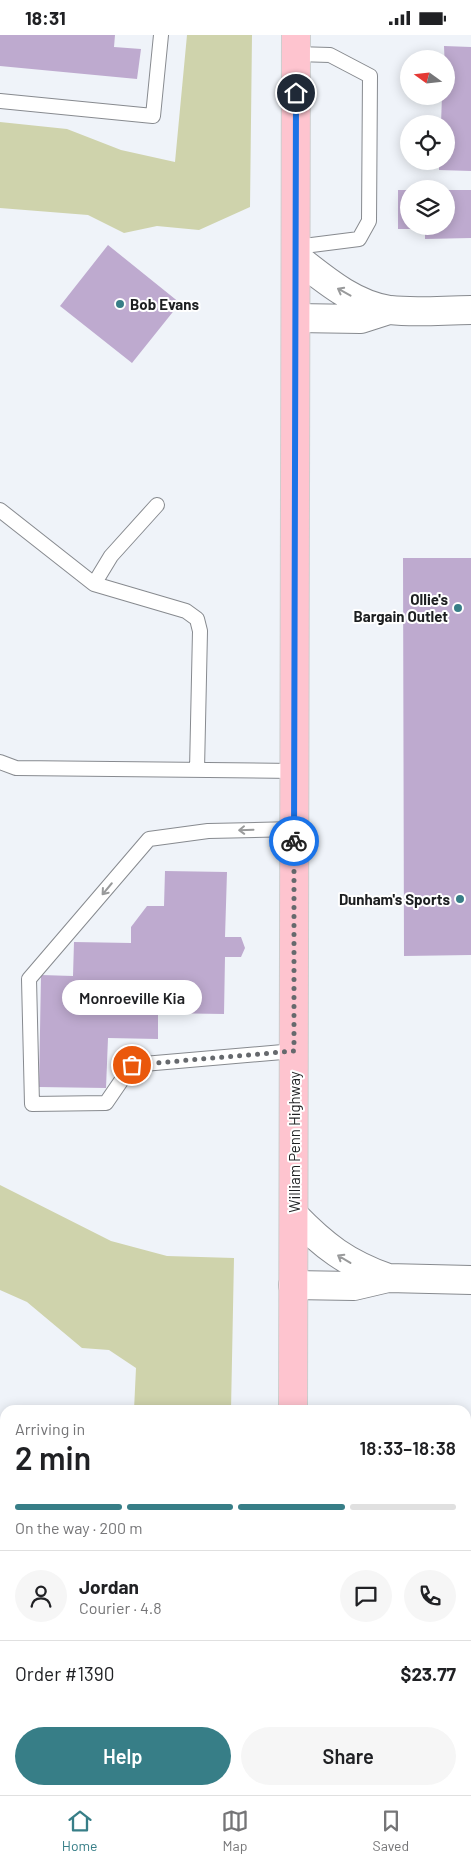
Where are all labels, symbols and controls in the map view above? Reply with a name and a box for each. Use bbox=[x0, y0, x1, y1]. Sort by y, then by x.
text: 18:31 bbox=[25, 6, 66, 29]
north arrow bbox=[400, 50, 455, 105]
map controls bbox=[400, 50, 455, 235]
pin bbox=[275, 72, 317, 114]
icon: home bbox=[282, 79, 310, 107]
button: locate bbox=[400, 115, 455, 170]
button: layers bbox=[400, 180, 455, 235]
one-way arrow bbox=[336, 287, 351, 297]
place label: Bob Evans bbox=[130, 295, 199, 313]
marker: Bob Evans bbox=[114, 298, 126, 310]
place label: Ollie's Bargain Outlet bbox=[354, 590, 448, 625]
marker: Ollie's Bargain Outlet bbox=[452, 602, 464, 614]
courier bbox=[269, 816, 319, 866]
one-way arrow bbox=[238, 825, 254, 835]
icon: bike bbox=[280, 827, 308, 855]
one-way arrow bbox=[102, 883, 113, 896]
place label: Dunham's Sports bbox=[339, 890, 450, 908]
marker: Dunham's Sports bbox=[454, 893, 466, 905]
callout: Monroeville Kia bbox=[62, 980, 202, 1015]
text: Monroeville Kia bbox=[79, 988, 185, 1007]
pin bbox=[111, 1044, 153, 1086]
icon: bag bbox=[118, 1051, 146, 1079]
street label: William Penn Highway bbox=[285, 1071, 303, 1213]
one-way arrow bbox=[337, 1253, 351, 1263]
text: Arriving in bbox=[15, 1419, 85, 1438]
text: 18:33–18:38 bbox=[360, 1436, 456, 1459]
text: 2 min bbox=[15, 1438, 91, 1476]
text: On the way · 200 m bbox=[15, 1518, 143, 1537]
button: person bbox=[15, 1570, 67, 1622]
button: chat bbox=[340, 1570, 392, 1622]
button: phone bbox=[404, 1570, 456, 1622]
text: Jordan bbox=[79, 1575, 139, 1598]
text: Courier · 4.8 bbox=[79, 1598, 162, 1617]
text: Order #1390 bbox=[15, 1662, 114, 1685]
text: $23.77 bbox=[401, 1662, 456, 1685]
button: Help bbox=[15, 1727, 231, 1785]
button: Share bbox=[241, 1727, 456, 1785]
tab: Home bbox=[62, 1807, 97, 1854]
tab: Map bbox=[221, 1807, 249, 1854]
tab: Saved bbox=[372, 1807, 409, 1854]

